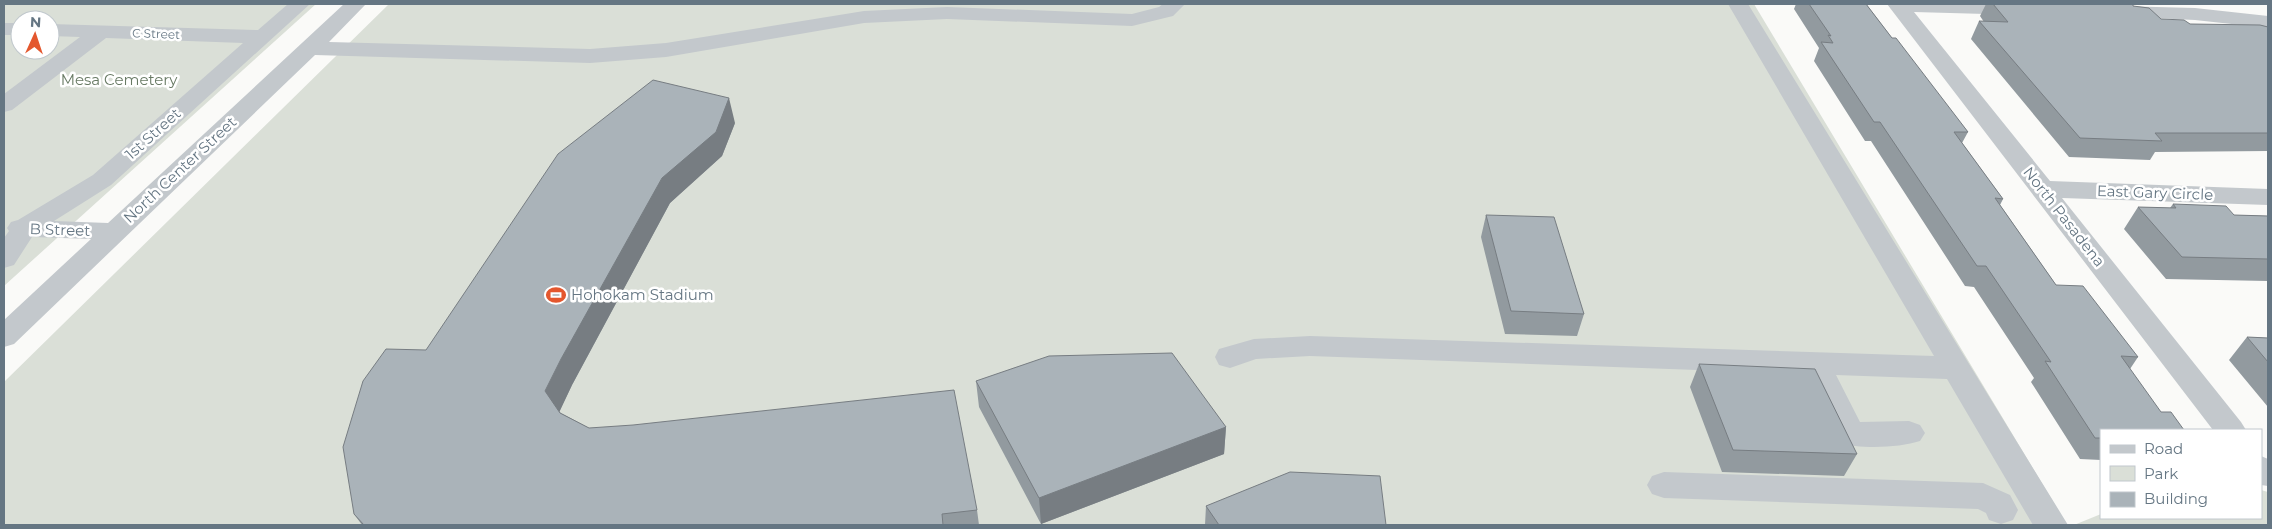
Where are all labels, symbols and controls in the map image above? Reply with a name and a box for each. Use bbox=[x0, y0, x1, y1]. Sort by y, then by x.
north arrow bbox=[10, 10, 60, 60]
text: N bbox=[30, 13, 42, 31]
street label: C Street bbox=[132, 25, 180, 42]
park label: Mesa Cemetery bbox=[61, 70, 178, 89]
street label: 1st Street bbox=[121, 104, 184, 163]
street label: North Center Street bbox=[119, 112, 240, 227]
street label: North Pasadena bbox=[2019, 163, 2109, 271]
street label: East Gary Circle bbox=[2096, 181, 2214, 204]
street label: B Street bbox=[29, 219, 91, 240]
sports icon: Hohokam Stadium bbox=[545, 284, 567, 306]
place label: Hohokam Stadium bbox=[571, 285, 714, 304]
legend bbox=[2100, 429, 2262, 519]
text: Road bbox=[2144, 439, 2183, 458]
text: Park bbox=[2144, 464, 2178, 483]
text: Building bbox=[2144, 489, 2208, 508]

